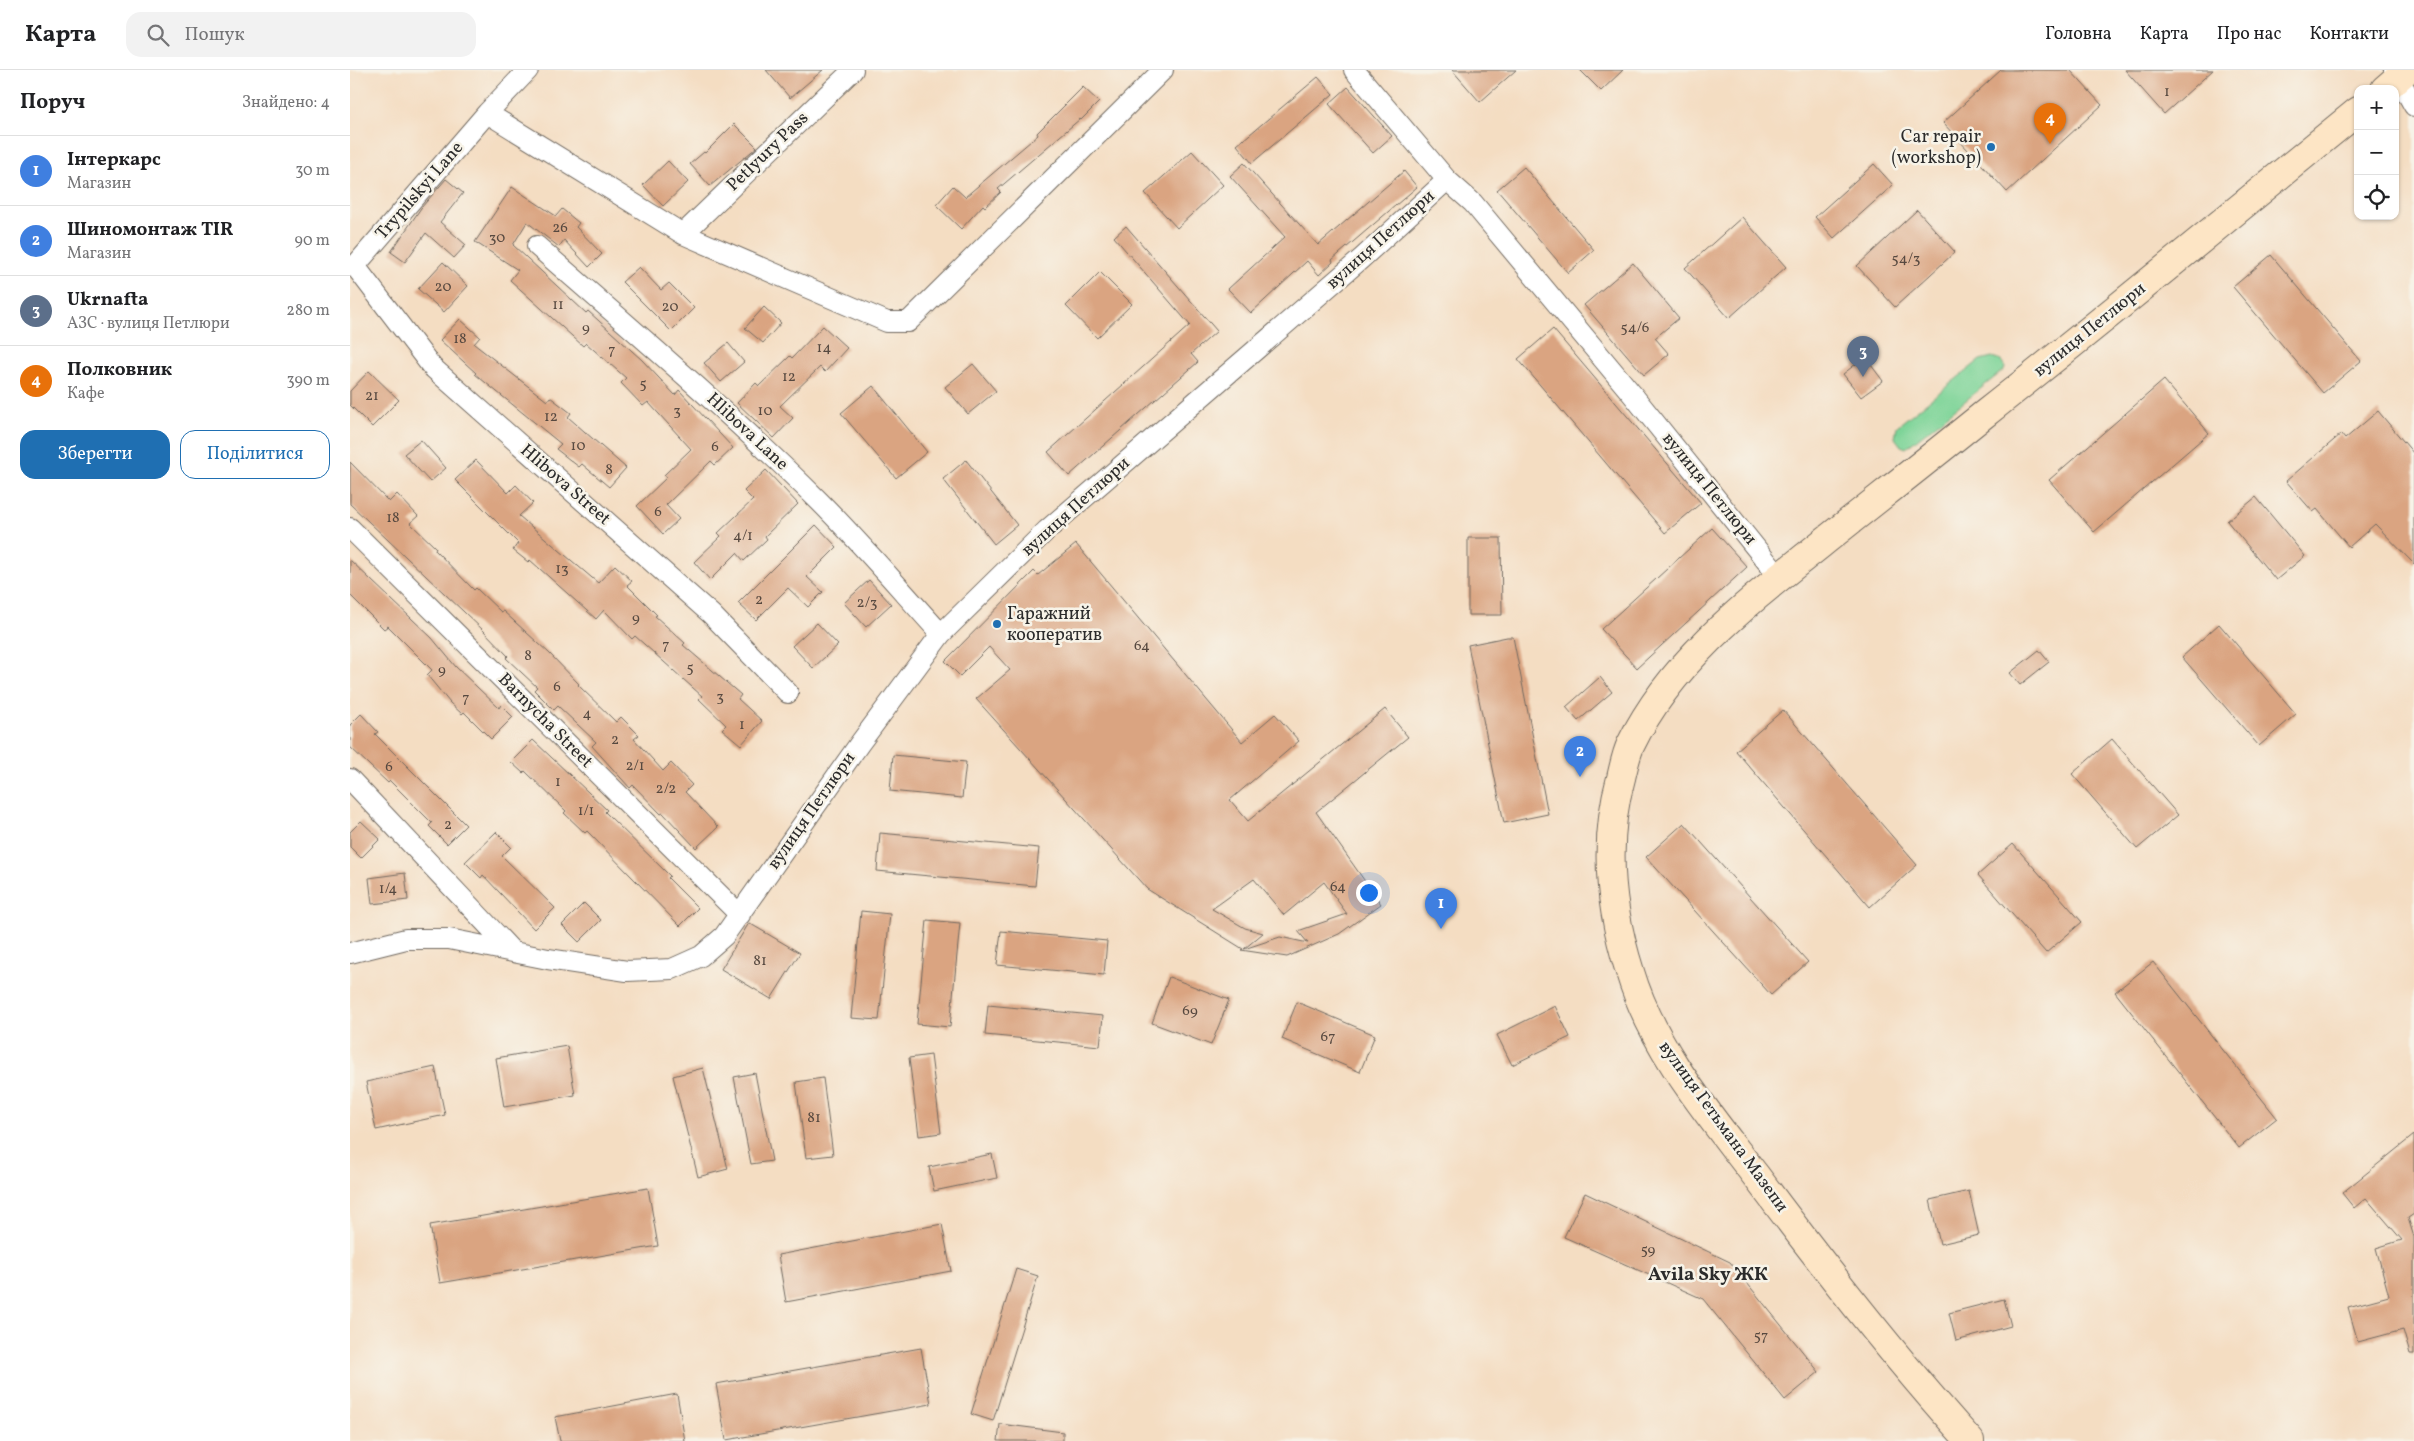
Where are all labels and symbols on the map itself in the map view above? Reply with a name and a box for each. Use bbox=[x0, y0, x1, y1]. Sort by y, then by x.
house number: 1 bbox=[2164, 82, 2170, 103]
pin: 4 bbox=[2034, 103, 2066, 144]
street label: Petlyury Pass bbox=[721, 106, 815, 198]
place label: Car repair (workshop) bbox=[1892, 125, 1981, 171]
street label: Trypilskyi Lane bbox=[370, 136, 470, 246]
marker: Car repair (workshop) bbox=[1985, 141, 1997, 153]
street label: вулиця Петлюри bbox=[1321, 184, 1441, 295]
house number: 26 bbox=[552, 218, 568, 239]
house number: 30 bbox=[489, 228, 505, 249]
house number: 54/3 bbox=[1892, 249, 1920, 270]
house number: 20 bbox=[435, 277, 451, 298]
street label: вулиця Петлюри bbox=[2028, 277, 2152, 383]
house number: 11 bbox=[552, 295, 564, 316]
house number: 20 bbox=[662, 297, 678, 318]
house number: 9 bbox=[582, 318, 590, 339]
house number: 54/6 bbox=[1621, 318, 1649, 339]
house number: 18 bbox=[453, 329, 467, 350]
pin: 3 bbox=[1847, 336, 1879, 377]
house number: 14 bbox=[817, 338, 831, 359]
house number: 7 bbox=[608, 340, 616, 361]
house number: 12 bbox=[782, 367, 796, 388]
house number: 5 bbox=[639, 374, 647, 395]
house number: 21 bbox=[365, 386, 379, 407]
street label: Hlibova Lane bbox=[700, 387, 794, 477]
house number: 3 bbox=[673, 401, 681, 422]
house number: 10 bbox=[758, 401, 772, 422]
house number: 12 bbox=[544, 407, 558, 428]
street label: вулиця Петлюри bbox=[1656, 427, 1762, 551]
house number: 10 bbox=[571, 436, 585, 457]
house number: 6 bbox=[711, 437, 719, 458]
street label: Hlibova Street bbox=[514, 439, 616, 531]
street label: вулиця Петлюри bbox=[1016, 451, 1136, 562]
house number: 8 bbox=[605, 460, 613, 481]
house number: 6 bbox=[654, 502, 662, 523]
house number: 18 bbox=[386, 508, 400, 529]
house number: 4/1 bbox=[733, 526, 753, 547]
house number: 13 bbox=[555, 559, 569, 580]
house number: 2 bbox=[755, 590, 763, 611]
house number: 2/3 bbox=[857, 593, 877, 614]
place label: Гаражний кооператив bbox=[1007, 602, 1102, 648]
house number: 9 bbox=[632, 608, 640, 629]
marker: Гаражний кооператив bbox=[991, 618, 1003, 630]
house number: 7 bbox=[662, 635, 670, 656]
house number: 64 bbox=[1134, 636, 1150, 657]
house number: 8 bbox=[524, 646, 532, 667]
house number: 5 bbox=[686, 658, 694, 679]
house number: 9 bbox=[438, 660, 446, 681]
street label: Barnycha Street bbox=[492, 668, 598, 774]
house number: 6 bbox=[553, 677, 561, 698]
house number: 3 bbox=[716, 687, 724, 708]
house number: 7 bbox=[462, 688, 470, 709]
house number: 4 bbox=[583, 704, 592, 725]
house number: 1 bbox=[739, 715, 745, 736]
house number: 2 bbox=[611, 730, 619, 751]
pin: 2 bbox=[1564, 736, 1596, 777]
street label: вулиця Петлюри bbox=[762, 747, 862, 875]
house number: 2/1 bbox=[626, 756, 644, 777]
house number: 6 bbox=[385, 757, 393, 778]
house number: 1 bbox=[555, 772, 561, 793]
house number: 2/2 bbox=[656, 779, 676, 800]
house number: 1/1 bbox=[578, 801, 594, 822]
house number: 2 bbox=[444, 815, 452, 836]
house number: 64 bbox=[1330, 877, 1346, 898]
house number: 1/4 bbox=[379, 879, 397, 900]
your location bbox=[1356, 880, 1382, 906]
pin: 1 bbox=[1425, 888, 1457, 929]
house number: 81 bbox=[753, 951, 767, 972]
house number: 69 bbox=[1182, 1001, 1198, 1022]
house number: 67 bbox=[1321, 1027, 1335, 1048]
street label: вулиця Гетьмана Мазепи bbox=[1652, 1036, 1794, 1218]
house number: 81 bbox=[807, 1108, 821, 1129]
house number: 59 bbox=[1641, 1240, 1656, 1261]
district label: Avila Sky ЖК bbox=[1648, 1262, 1768, 1288]
house number: 57 bbox=[1754, 1326, 1768, 1347]

